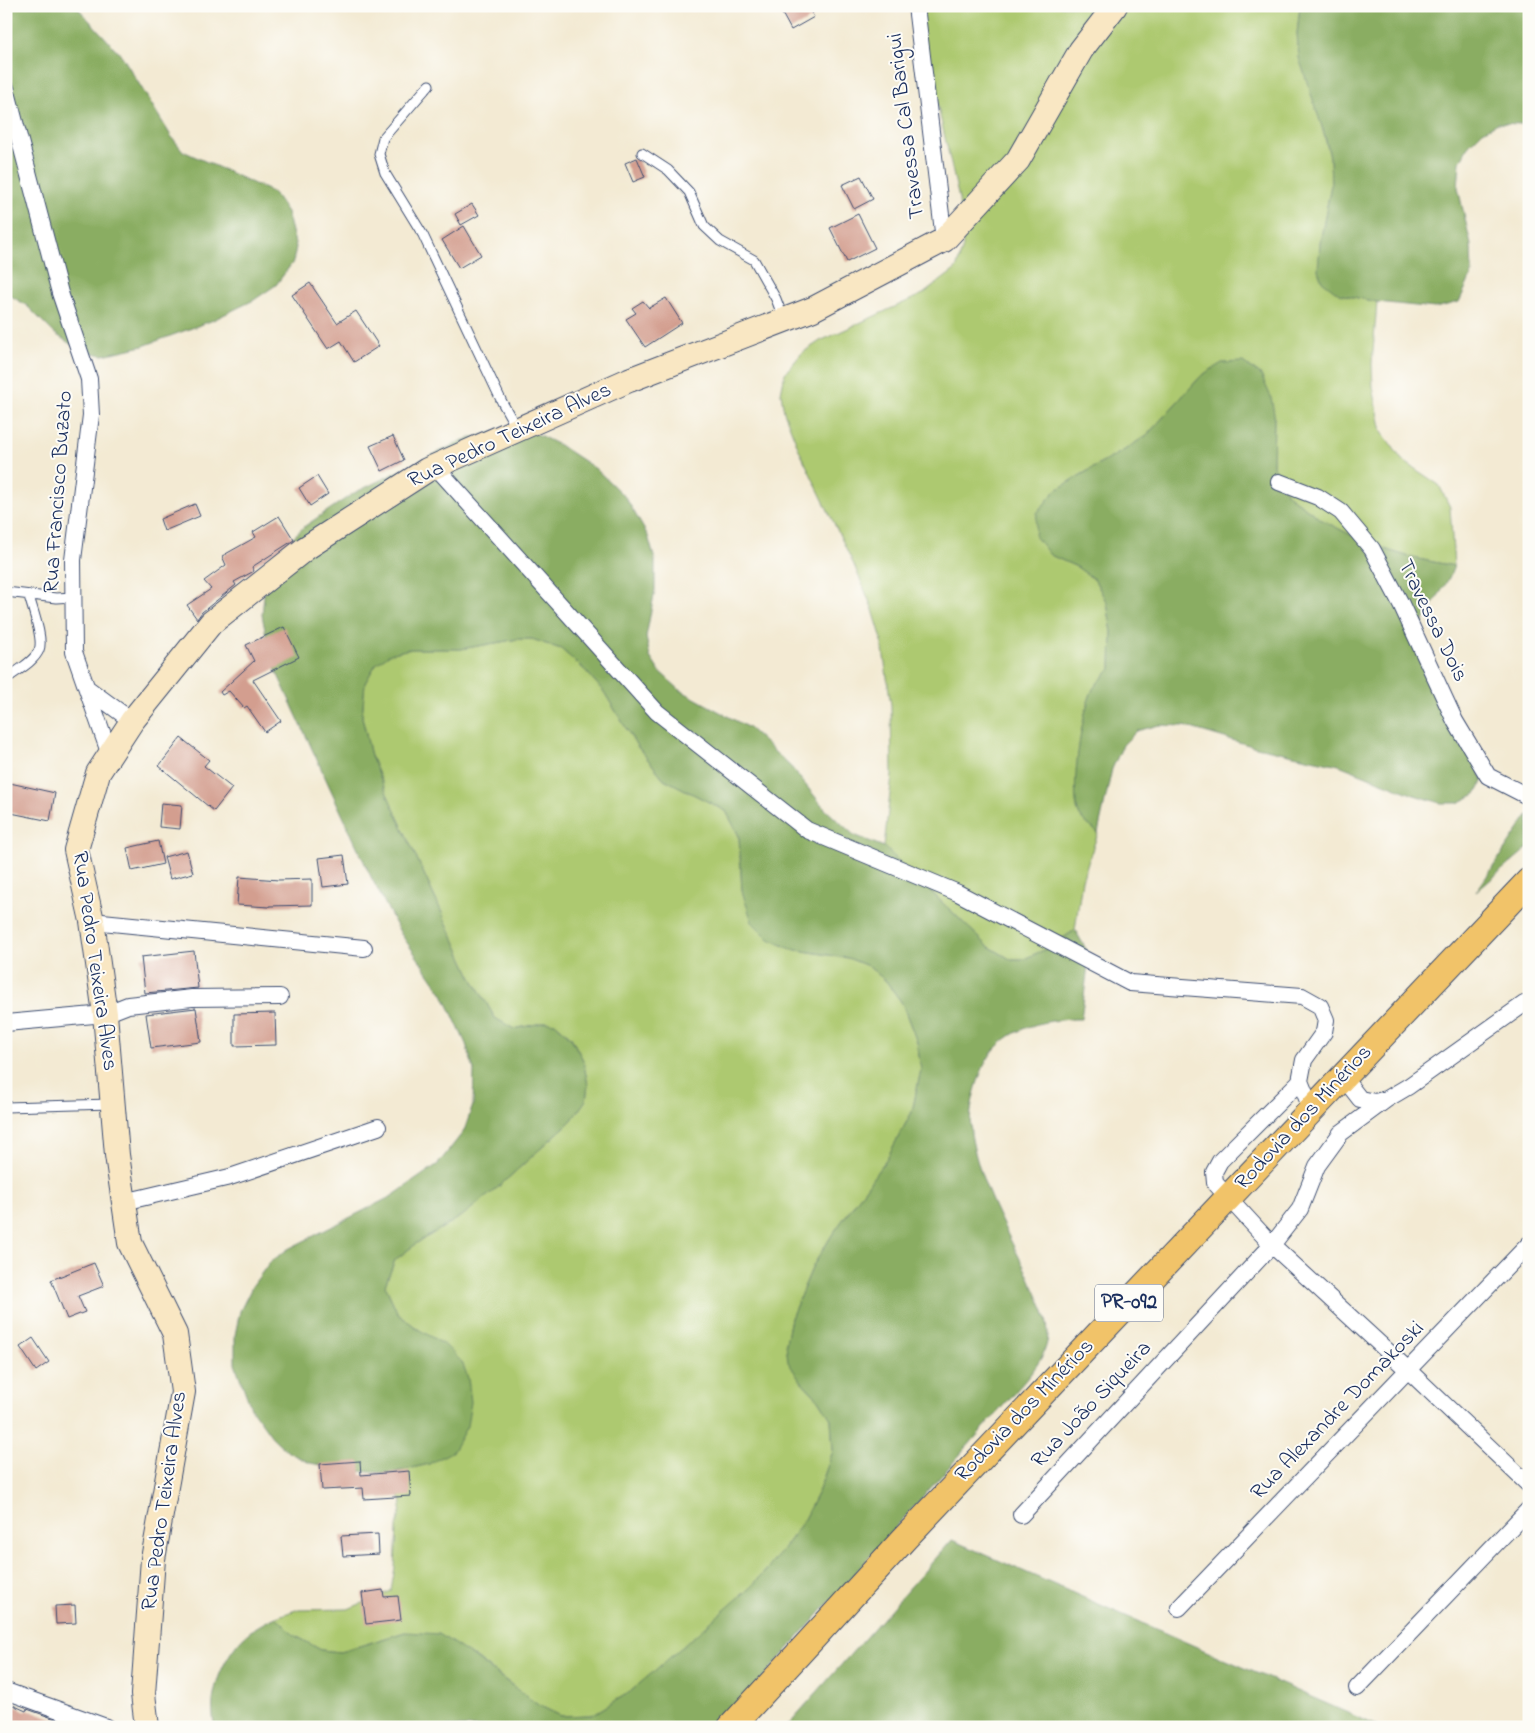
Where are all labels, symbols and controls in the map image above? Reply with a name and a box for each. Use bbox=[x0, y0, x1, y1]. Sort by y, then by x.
street label: Travessa Cal Barigui bbox=[880, 31, 935, 221]
street label: Rua Pedro Teixeira Alves bbox=[403, 375, 617, 497]
street label: Rua Francisco Buzato bbox=[36, 390, 82, 594]
street label: Travessa Dois bbox=[1389, 554, 1475, 688]
street label: Rua Pedro Teixeira Alves bbox=[63, 849, 125, 1073]
street label: Rodovia dos Minérios bbox=[1228, 1038, 1380, 1198]
road number: PR-092 bbox=[1095, 1285, 1163, 1322]
street label: Rua Alexandre Domakoski bbox=[1244, 1314, 1432, 1508]
street label: Rodovia dos Minérios bbox=[948, 1332, 1102, 1490]
street label: Rua João Siqueira bbox=[1024, 1334, 1160, 1476]
street label: Rua Pedro Teixeira Alves bbox=[134, 1389, 196, 1613]

